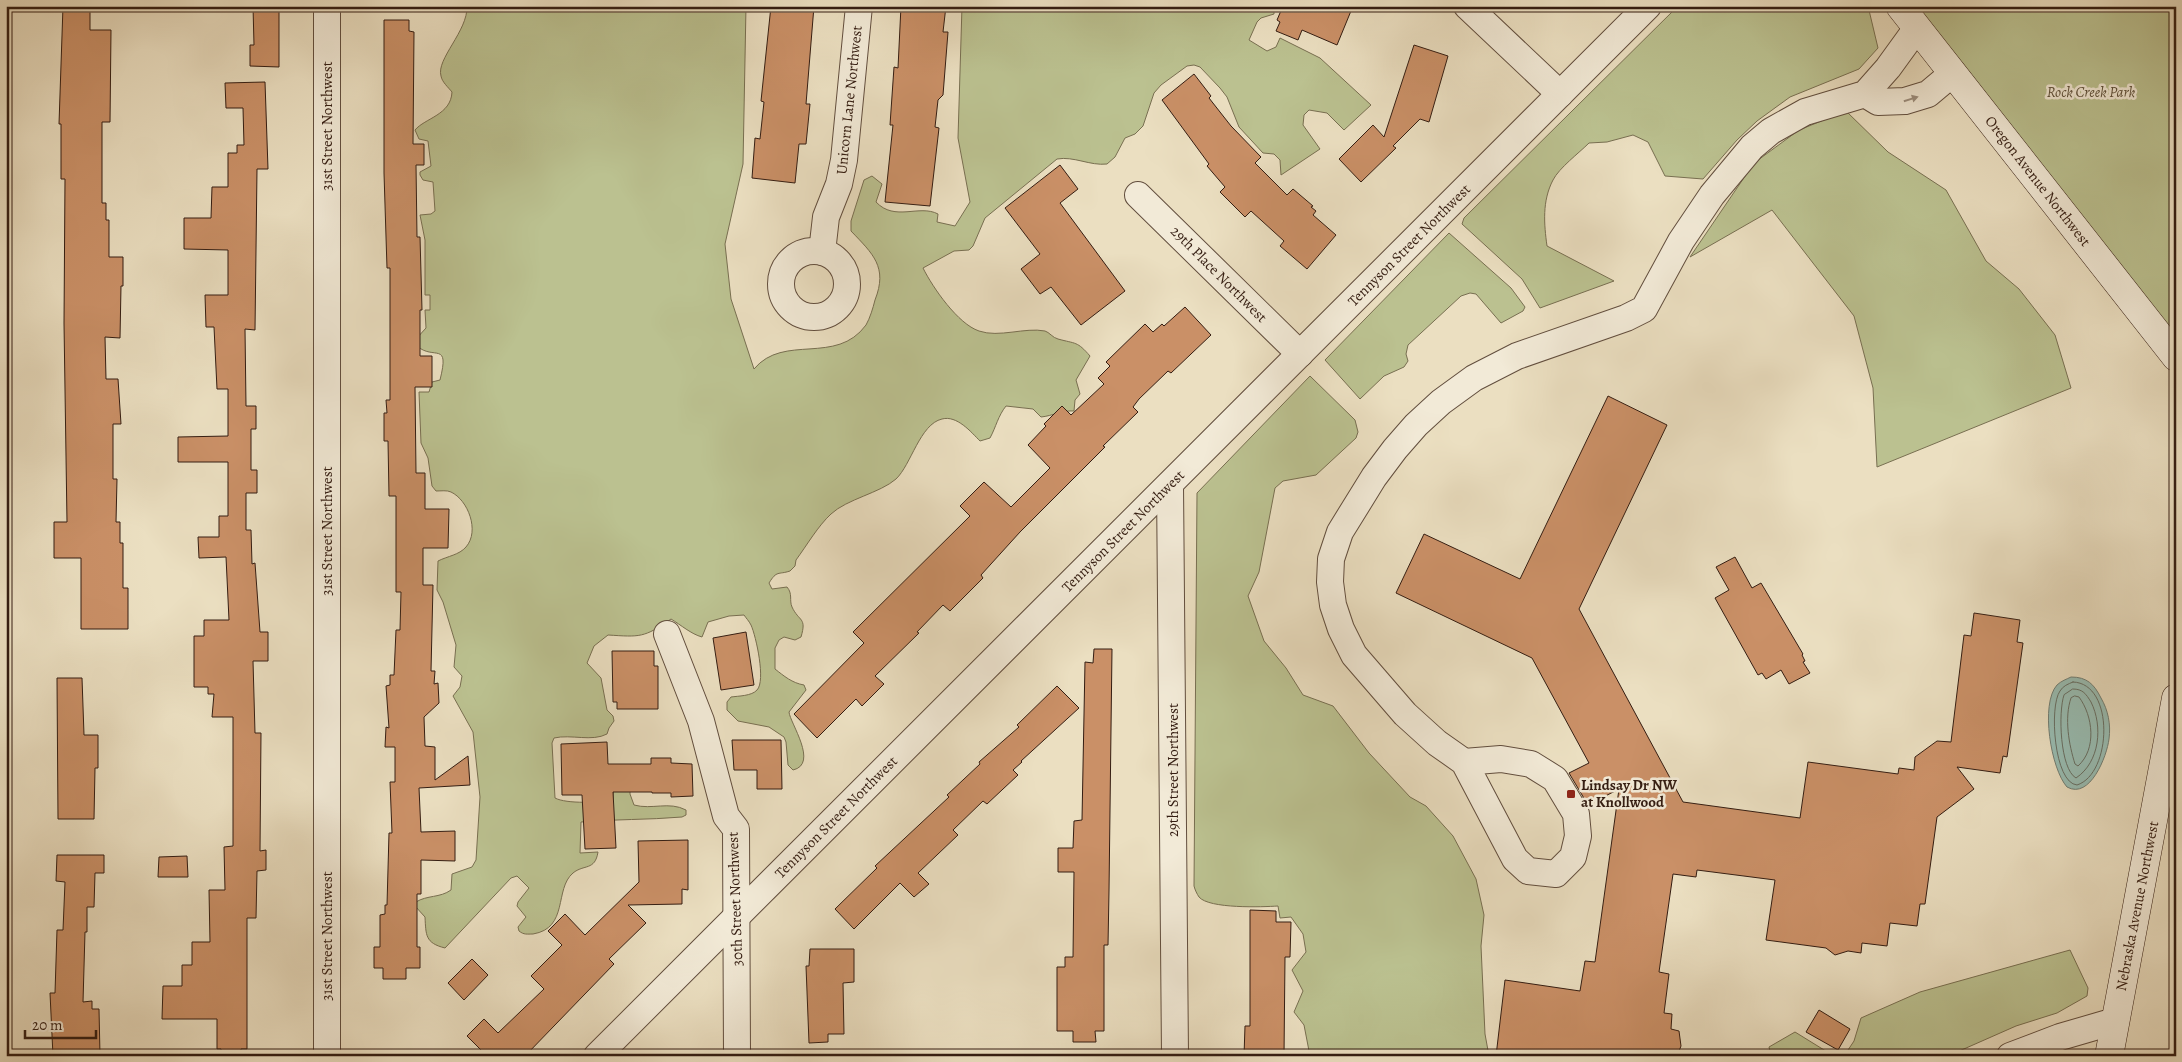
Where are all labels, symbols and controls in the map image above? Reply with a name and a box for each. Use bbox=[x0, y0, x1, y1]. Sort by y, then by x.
street label: Unicorn Lane Northwest bbox=[831, 24, 867, 176]
street label: 31st Street Northwest bbox=[317, 61, 337, 191]
park label: Rock Creek Park bbox=[2047, 82, 2136, 102]
one-way arrow bbox=[1904, 94, 1919, 102]
street label: Oregon Avenue Northwest bbox=[1981, 111, 2095, 251]
street label: Tennyson Street Northwest bbox=[1343, 179, 1475, 311]
street label: 29th Place Northwest bbox=[1166, 221, 1272, 327]
street label: Tennyson Street Northwest bbox=[1057, 465, 1189, 597]
street label: 31st Street Northwest bbox=[317, 466, 337, 596]
street label: 29th Street Northwest bbox=[1163, 703, 1183, 837]
street label: Tennyson Street Northwest bbox=[770, 751, 902, 883]
place label: Lindsay Dr NW at Knollwood bbox=[1581, 775, 1678, 812]
marker: Lindsay Dr NW at Knollwood bbox=[1565, 788, 1577, 800]
street label: Nebraska Avenue Northwest bbox=[2111, 819, 2163, 993]
street label: 30th Street Northwest bbox=[723, 831, 747, 967]
street label: 31st Street Northwest bbox=[317, 871, 337, 1001]
scale bar bbox=[25, 1007, 96, 1039]
text: 20 m bbox=[32, 1015, 63, 1035]

